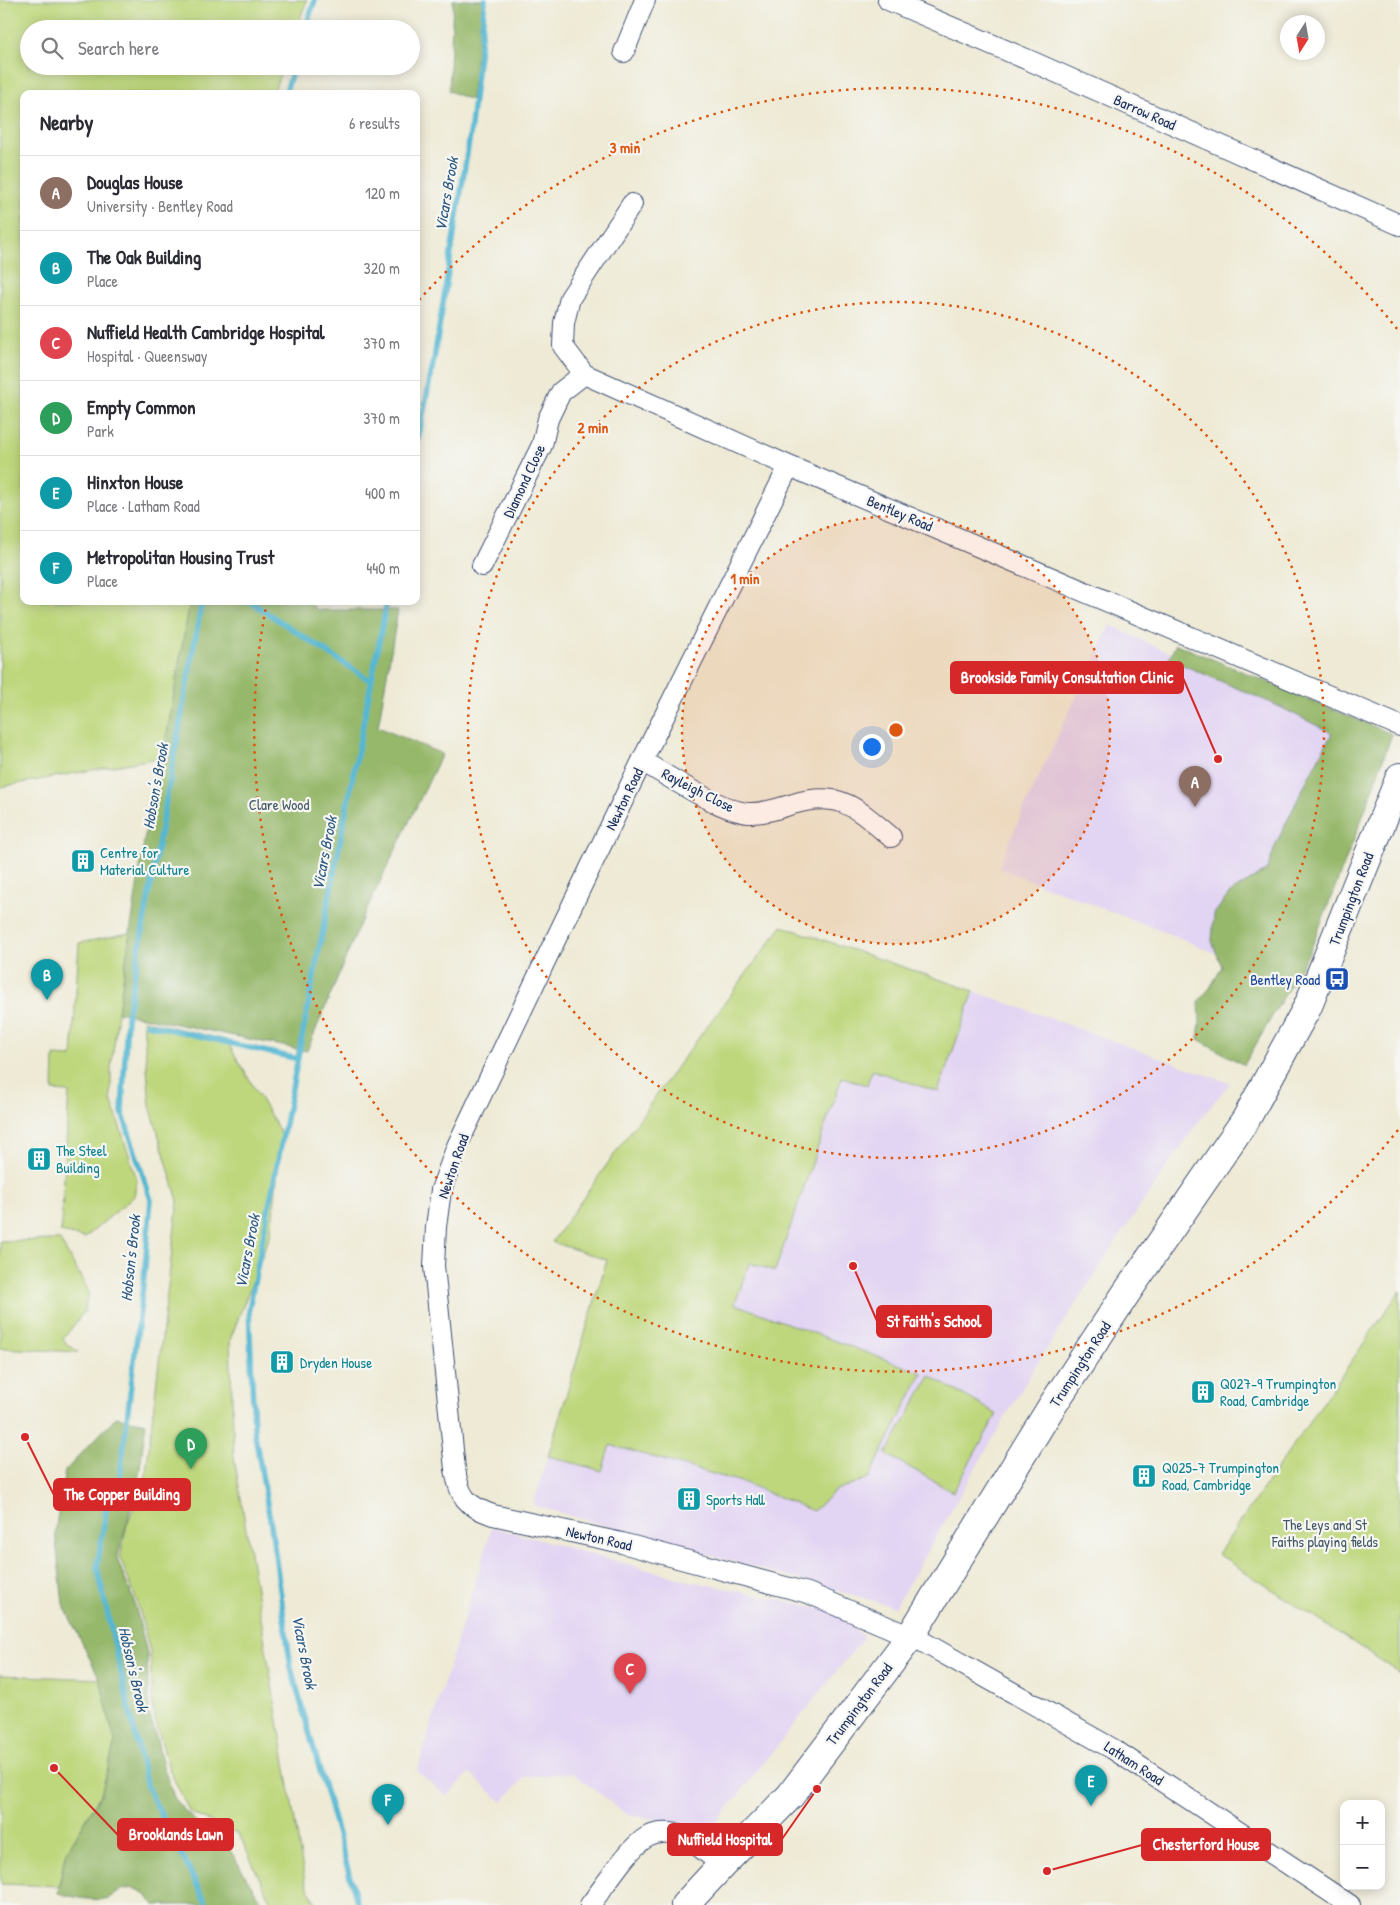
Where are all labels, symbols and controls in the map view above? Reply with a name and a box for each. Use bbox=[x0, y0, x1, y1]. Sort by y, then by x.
north arrow bbox=[1280, 15, 1325, 60]
search box bbox=[20, 20, 420, 75]
icon: search bbox=[38, 34, 66, 62]
text: Search here bbox=[78, 35, 159, 61]
street label: Barrow Road bbox=[1111, 89, 1180, 135]
text: Nearby bbox=[40, 108, 93, 137]
text: 6 results bbox=[349, 112, 400, 134]
text: 3 min bbox=[610, 137, 640, 158]
water label: Vicars Brook bbox=[429, 154, 464, 233]
text: Douglas House bbox=[87, 169, 183, 195]
text: A bbox=[52, 182, 60, 204]
text: 120 m bbox=[365, 182, 400, 204]
text: University · Bentley Road bbox=[87, 195, 233, 217]
text: The Oak Building bbox=[87, 244, 201, 270]
text: B bbox=[52, 257, 60, 279]
text: 320 m bbox=[364, 257, 400, 279]
text: Place bbox=[87, 270, 118, 292]
text: Nuffield Health Cambridge Hospital bbox=[87, 319, 324, 345]
text: C bbox=[52, 332, 60, 354]
text: 370 m bbox=[363, 332, 400, 354]
text: Hospital · Queensway bbox=[87, 345, 208, 367]
text: Empty Common bbox=[87, 394, 196, 420]
text: D bbox=[52, 407, 60, 429]
text: 370 m bbox=[363, 407, 400, 429]
text: 2 min bbox=[578, 417, 609, 438]
text: Park bbox=[87, 420, 114, 442]
street label: Diamond Close bbox=[498, 441, 550, 521]
text: Hinxton House bbox=[87, 469, 183, 495]
text: E bbox=[52, 482, 60, 504]
text: 400 m bbox=[365, 482, 400, 504]
street label: Bentley Road bbox=[864, 490, 936, 536]
text: Place · Latham Road bbox=[87, 495, 200, 517]
text: Metropolitan Housing Trust bbox=[87, 544, 274, 570]
text: F bbox=[53, 557, 59, 579]
text: 440 m bbox=[366, 557, 400, 579]
text: 1 min bbox=[730, 568, 760, 589]
text: Place bbox=[87, 570, 118, 592]
callout: Brookside Family Consultation Clinic bbox=[951, 662, 1183, 693]
text: Brookside Family Consultation Clinic bbox=[961, 666, 1174, 689]
centre of rings bbox=[887, 721, 905, 739]
your location bbox=[859, 734, 885, 760]
water label: Hobson's Brook bbox=[137, 740, 174, 831]
street label: Rayleigh Close bbox=[658, 763, 738, 817]
street label: Newton Road bbox=[600, 764, 648, 834]
pin: A bbox=[1179, 766, 1211, 807]
park label: Clare Wood bbox=[249, 794, 309, 815]
water label: Vicars Brook bbox=[306, 813, 342, 892]
place label: Centre for Material Culture bbox=[100, 842, 190, 880]
building icon: Centre for Material Culture bbox=[70, 848, 96, 874]
street label: Trumpington Road bbox=[1324, 849, 1378, 949]
pin: B bbox=[31, 959, 63, 1000]
bus stop icon: Bentley Road bbox=[1324, 966, 1350, 992]
place label: Bentley Road bbox=[1250, 969, 1320, 990]
street label: Newton Road bbox=[432, 1131, 474, 1201]
place label: The Steel Building bbox=[56, 1140, 107, 1178]
building icon: The Steel Building bbox=[26, 1146, 52, 1172]
water label: Vicars Brook bbox=[229, 1211, 265, 1290]
water label: Hobson's Brook bbox=[115, 1212, 146, 1302]
callout: St Faith's School bbox=[877, 1306, 991, 1337]
text: St Faith's School bbox=[887, 1310, 982, 1332]
street label: Trumpington Road bbox=[1044, 1317, 1116, 1411]
building icon: Dryden House bbox=[269, 1349, 295, 1375]
place label: Dryden House bbox=[300, 1352, 372, 1373]
place label: Q027-9 Trumpington Road, Cambridge bbox=[1220, 1373, 1336, 1411]
building icon: Q027-9 Trumpington Road, Cambridge bbox=[1190, 1379, 1216, 1405]
pin: D bbox=[175, 1428, 207, 1469]
place label: Q025-7 Trumpington Road, Cambridge bbox=[1162, 1457, 1279, 1495]
building icon: Q025-7 Trumpington Road, Cambridge bbox=[1131, 1463, 1157, 1489]
callout: The Copper Building bbox=[54, 1479, 190, 1510]
text: The Copper Building bbox=[63, 1483, 180, 1506]
building icon: Sports Hall bbox=[676, 1486, 702, 1512]
place label: Sports Hall bbox=[706, 1489, 765, 1510]
park label: The Leys and St Faiths playing fields bbox=[1271, 1514, 1378, 1552]
street label: Newton Road bbox=[564, 1520, 634, 1556]
water label: Vicars Brook bbox=[287, 1613, 323, 1692]
water label: Hobson's Brook bbox=[114, 1624, 155, 1715]
pin: C bbox=[614, 1653, 646, 1694]
street label: Trumpington Road bbox=[821, 1658, 897, 1750]
street label: Latham Road bbox=[1100, 1736, 1168, 1790]
pin: E bbox=[1075, 1765, 1107, 1806]
pin: F bbox=[372, 1784, 404, 1825]
map controls bbox=[1340, 1800, 1385, 1890]
button: + bbox=[1340, 1800, 1385, 1845]
callout: Brooklands Lawn bbox=[118, 1819, 233, 1850]
text: Brooklands Lawn bbox=[129, 1823, 223, 1845]
callout: Nuffield Hospital bbox=[668, 1824, 782, 1855]
text: Nuffield Hospital bbox=[678, 1828, 773, 1851]
callout: Chesterford House bbox=[1142, 1829, 1270, 1860]
text: Chesterford House bbox=[1152, 1833, 1260, 1855]
button: − bbox=[1340, 1845, 1385, 1890]

